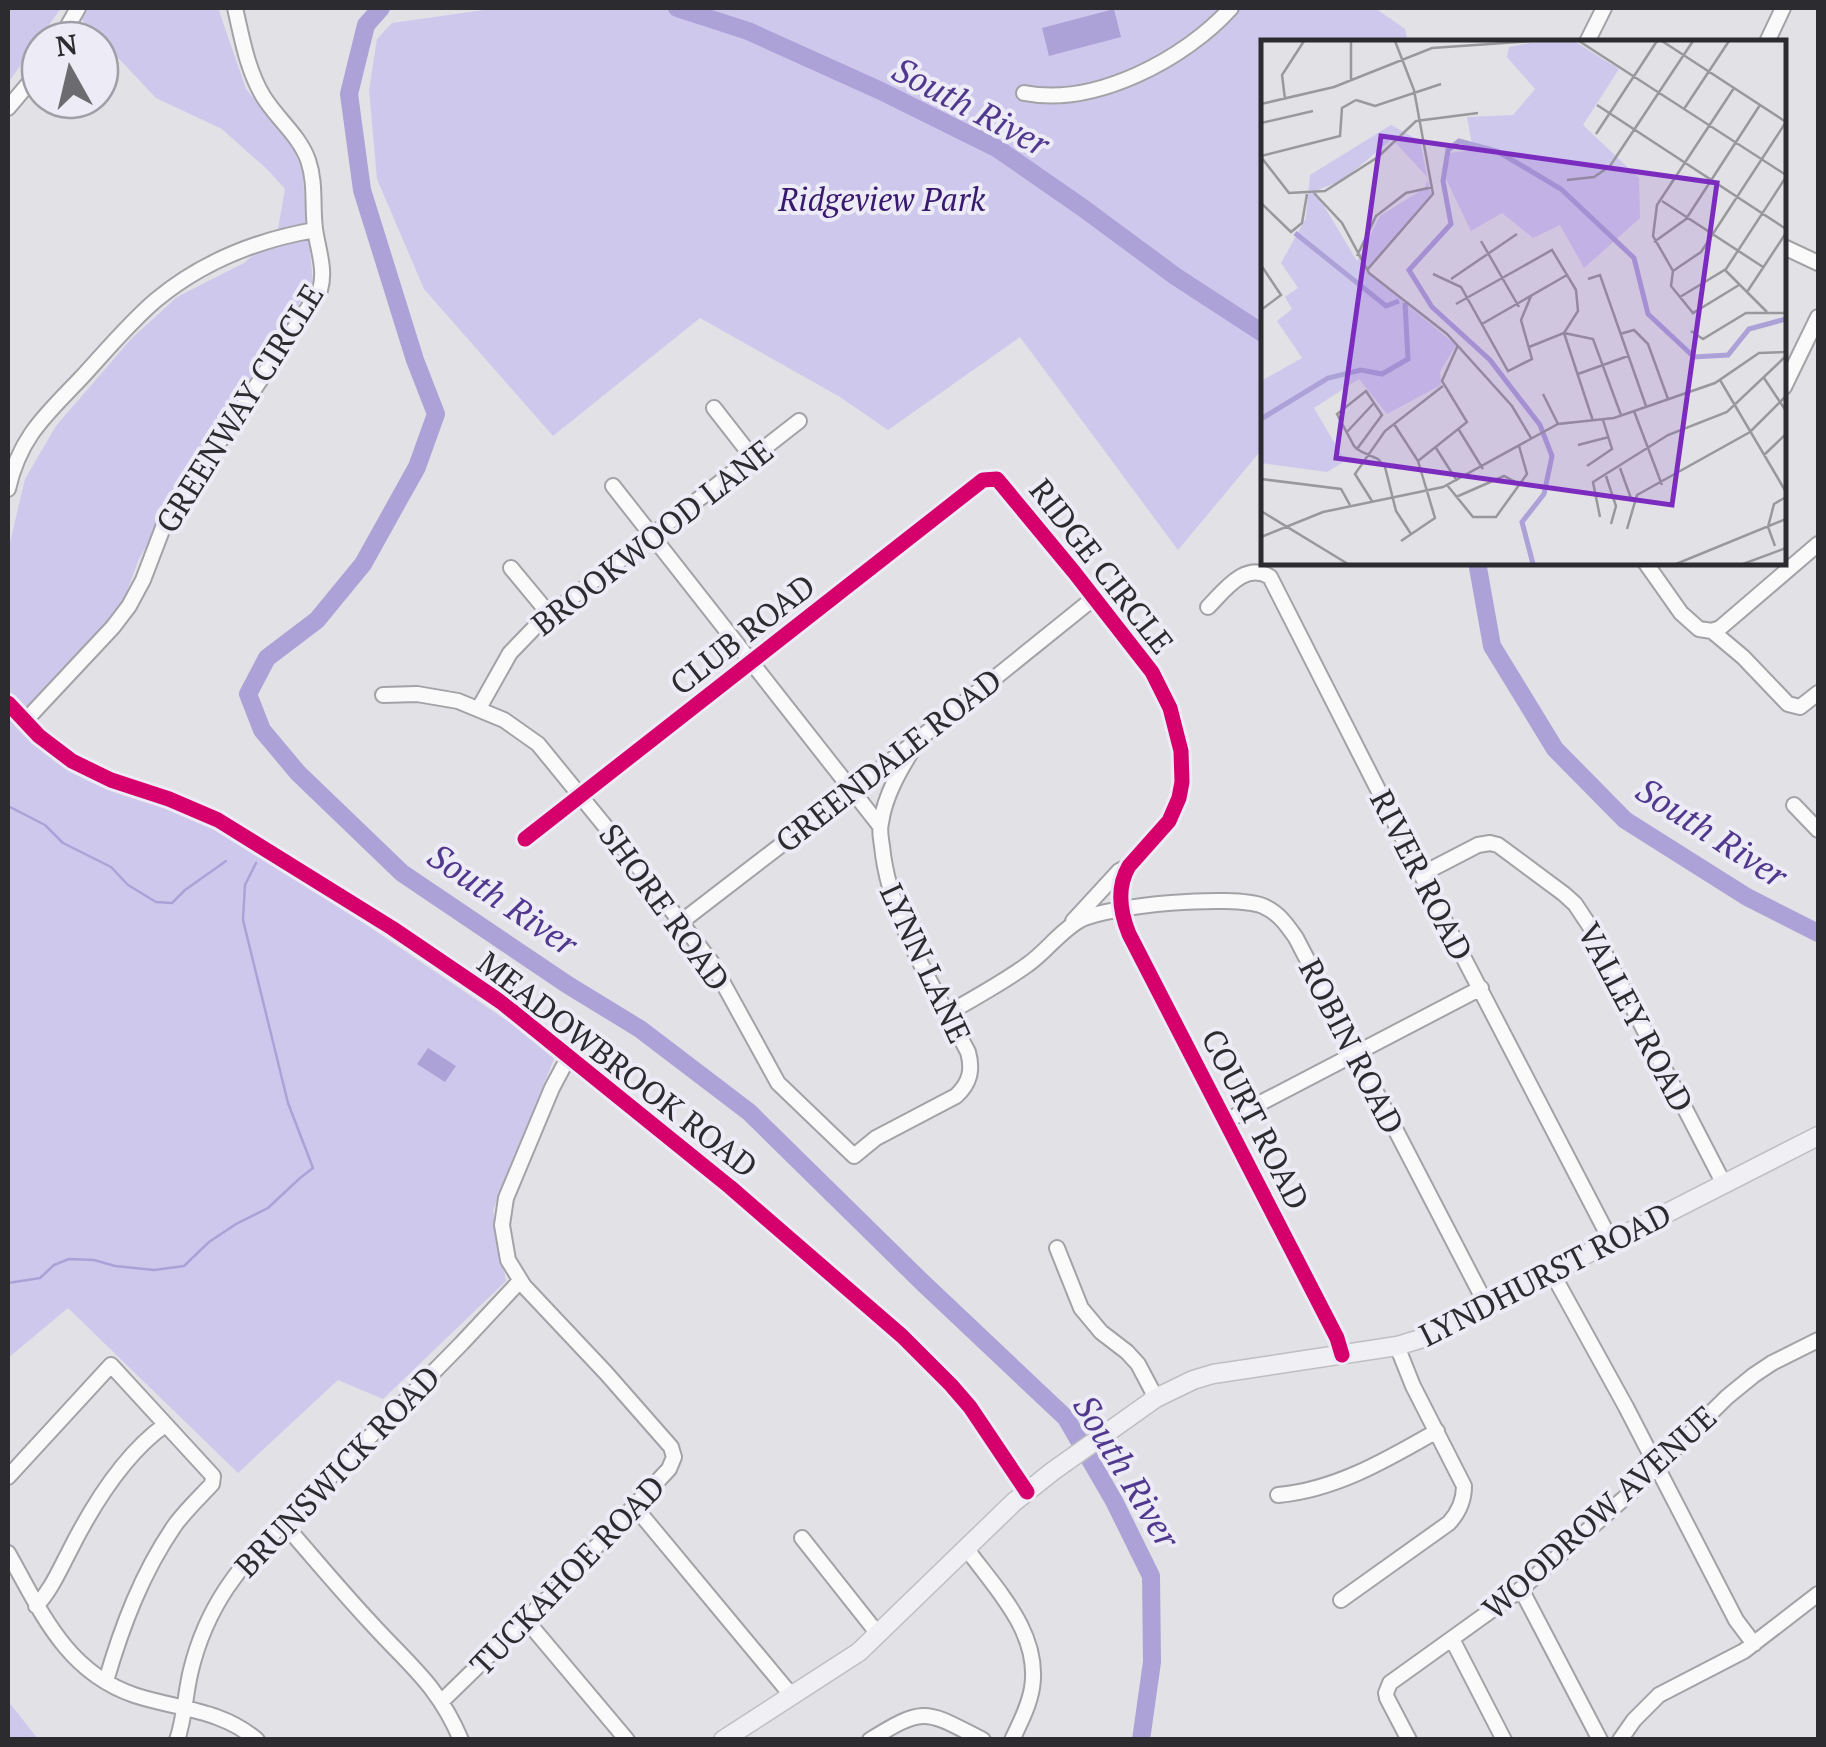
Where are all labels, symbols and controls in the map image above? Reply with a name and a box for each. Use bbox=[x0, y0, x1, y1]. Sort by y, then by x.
north arrow bbox=[20, 20, 120, 120]
text: N bbox=[53, 25, 80, 65]
inset map bbox=[1261, 40, 1786, 565]
water label: South River bbox=[885, 46, 1059, 167]
park label: Ridgeview Park bbox=[778, 178, 986, 220]
street label: GREENWAY CIRCLE bbox=[146, 276, 332, 540]
street label: BROOKWOOD LANE bbox=[523, 430, 781, 644]
street label: RIDGE CIRCLE bbox=[1021, 470, 1183, 662]
street label: CLUB ROAD bbox=[661, 564, 823, 704]
street label: GREENDALE ROAD bbox=[766, 659, 1010, 861]
water label: South River bbox=[1628, 766, 1797, 899]
street label: RIVER ROAD bbox=[1361, 783, 1483, 967]
street label: SHORE ROAD bbox=[590, 815, 740, 999]
water label: South River bbox=[419, 832, 588, 967]
street label: LYNN LANE bbox=[871, 877, 981, 1049]
street label: VALLEY ROAD bbox=[1569, 915, 1703, 1119]
street label: MEADOWBROOK ROAD bbox=[469, 942, 767, 1186]
street label: ROBIN ROAD bbox=[1290, 951, 1414, 1141]
street label: COURT ROAD bbox=[1193, 1022, 1319, 1216]
street label: LYNDHURST ROAD bbox=[1412, 1192, 1678, 1356]
street label: BRUNSWICK ROAD bbox=[225, 1356, 449, 1586]
water label: South River bbox=[1063, 1386, 1191, 1557]
street label: WOODROW AVENUE bbox=[1473, 1396, 1725, 1628]
street label: TUCKAHOE ROAD bbox=[461, 1466, 673, 1684]

